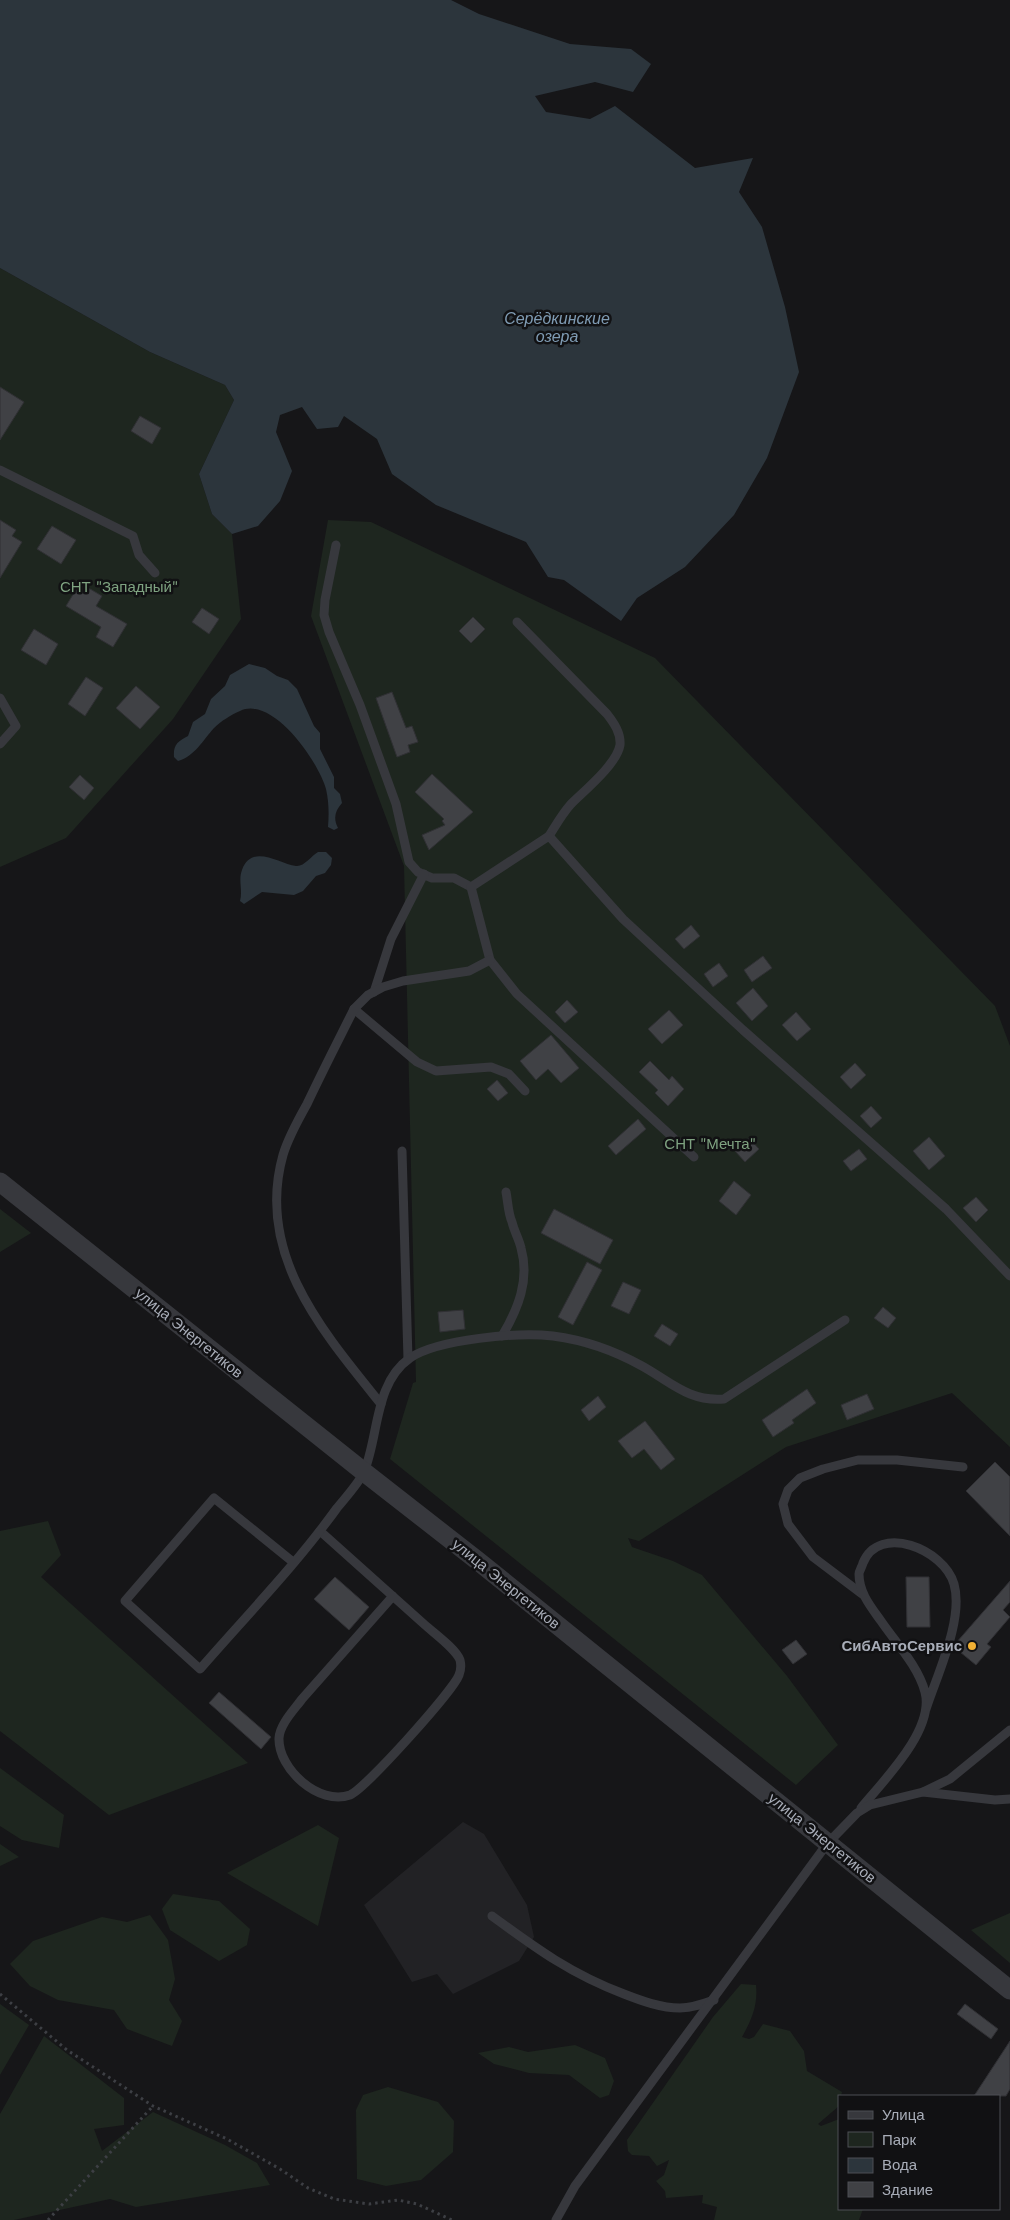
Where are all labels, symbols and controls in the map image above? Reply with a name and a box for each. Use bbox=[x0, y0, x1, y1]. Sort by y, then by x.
water label: Серёдкинские озера bbox=[504, 309, 610, 346]
park label: СНТ "Западный" bbox=[60, 578, 178, 596]
park label: СНТ "Мечта" bbox=[664, 1135, 756, 1153]
street label: улица Энергетиков bbox=[132, 1284, 247, 1382]
street label: улица Энергетиков bbox=[449, 1535, 564, 1633]
place label: СибАвтоСервис bbox=[841, 1637, 962, 1655]
marker: СибАвтоСервис bbox=[966, 1640, 978, 1652]
street label: улица Энергетиков bbox=[765, 1789, 880, 1887]
legend bbox=[838, 2095, 1000, 2210]
text: Улица bbox=[882, 2106, 925, 2124]
text: Парк bbox=[882, 2131, 916, 2149]
text: Вода bbox=[882, 2156, 918, 2174]
text: Здание bbox=[882, 2181, 933, 2199]

